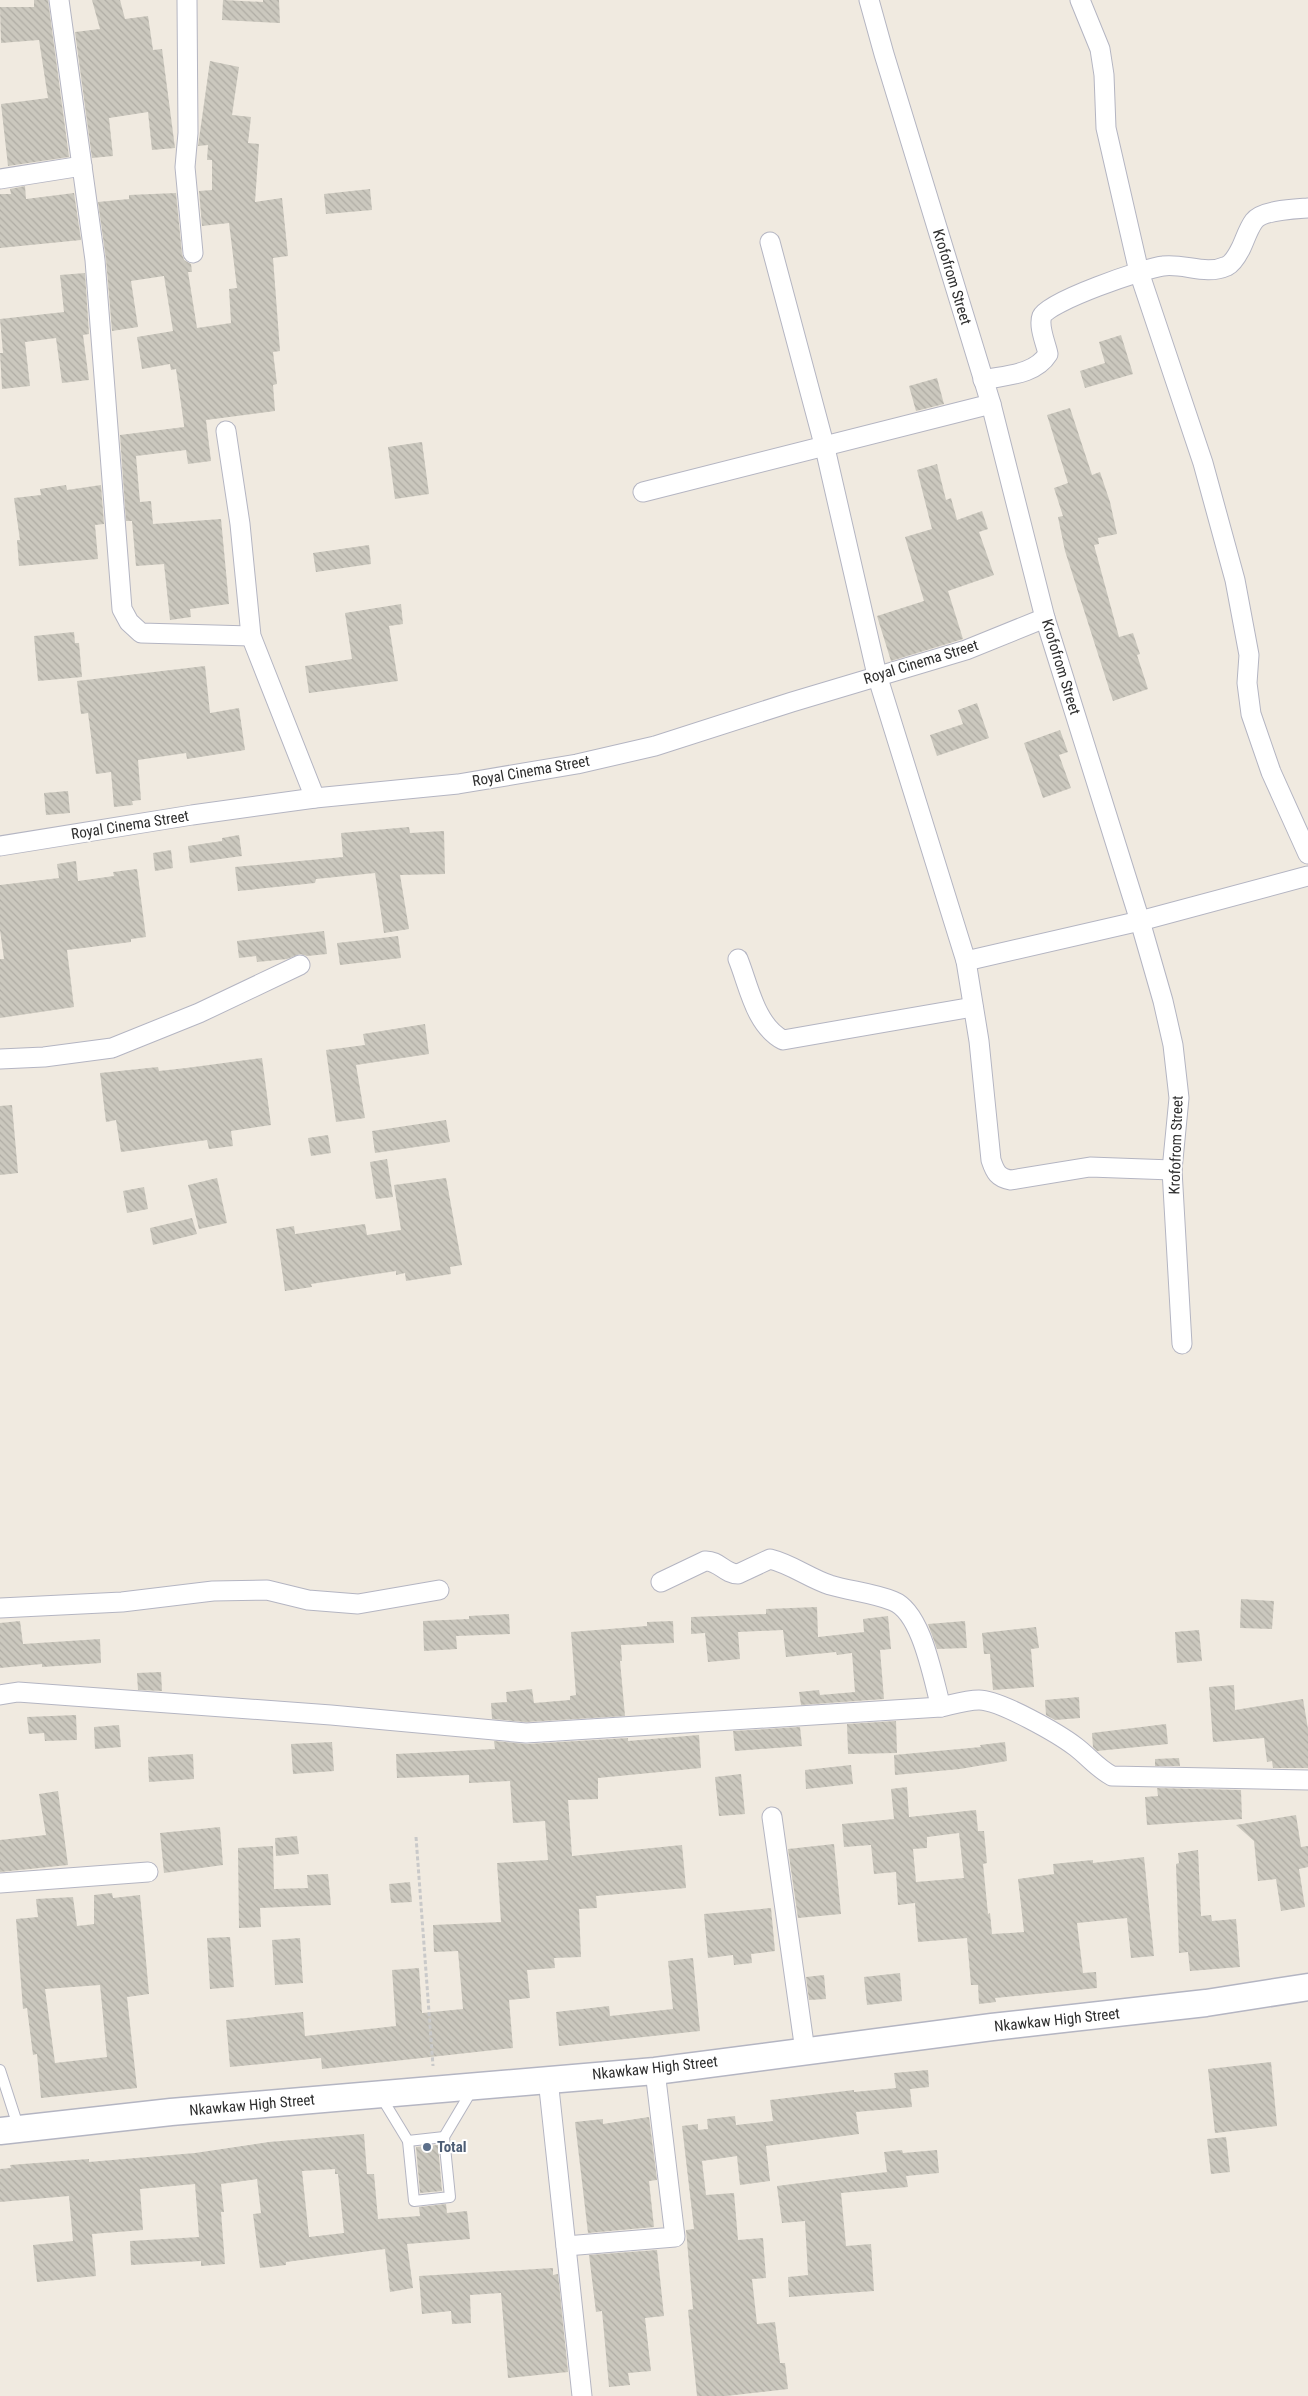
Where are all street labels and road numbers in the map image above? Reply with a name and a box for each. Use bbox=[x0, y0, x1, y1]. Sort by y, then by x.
street label: Krofofrom Street bbox=[929, 227, 975, 327]
street label: Krofofrom Street bbox=[1038, 617, 1084, 717]
street label: Royal Cinema Street bbox=[862, 636, 980, 688]
street label: Royal Cinema Street bbox=[471, 752, 591, 790]
street label: Royal Cinema Street bbox=[70, 807, 190, 843]
street label: Krofofrom Street bbox=[1165, 1095, 1187, 1195]
street label: Nkawkaw High Street bbox=[993, 2004, 1121, 2036]
street label: Nkawkaw High Street bbox=[591, 2052, 719, 2084]
street label: Nkawkaw High Street bbox=[188, 2091, 316, 2119]

